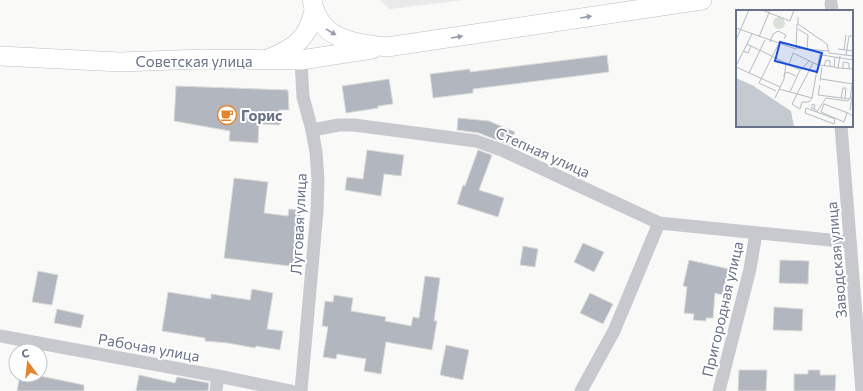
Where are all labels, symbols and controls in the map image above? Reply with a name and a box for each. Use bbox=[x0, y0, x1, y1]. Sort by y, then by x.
inset map bbox=[736, 10, 853, 127]
one-way arrow bbox=[580, 14, 592, 20]
one-way arrow bbox=[325, 29, 337, 36]
one-way arrow bbox=[451, 34, 464, 40]
street label: Советская улица bbox=[135, 52, 253, 70]
cafe icon: Горис bbox=[216, 104, 238, 126]
place label: Горис bbox=[241, 106, 282, 124]
street label: Степная улица bbox=[493, 123, 593, 181]
street label: Луговая улица bbox=[286, 173, 310, 275]
street label: Заводская улица bbox=[822, 201, 850, 319]
street label: Пригородная улица bbox=[698, 239, 746, 379]
street label: Рабочая улица bbox=[97, 329, 201, 365]
north arrow bbox=[8, 343, 48, 383]
text: С bbox=[20, 345, 31, 360]

